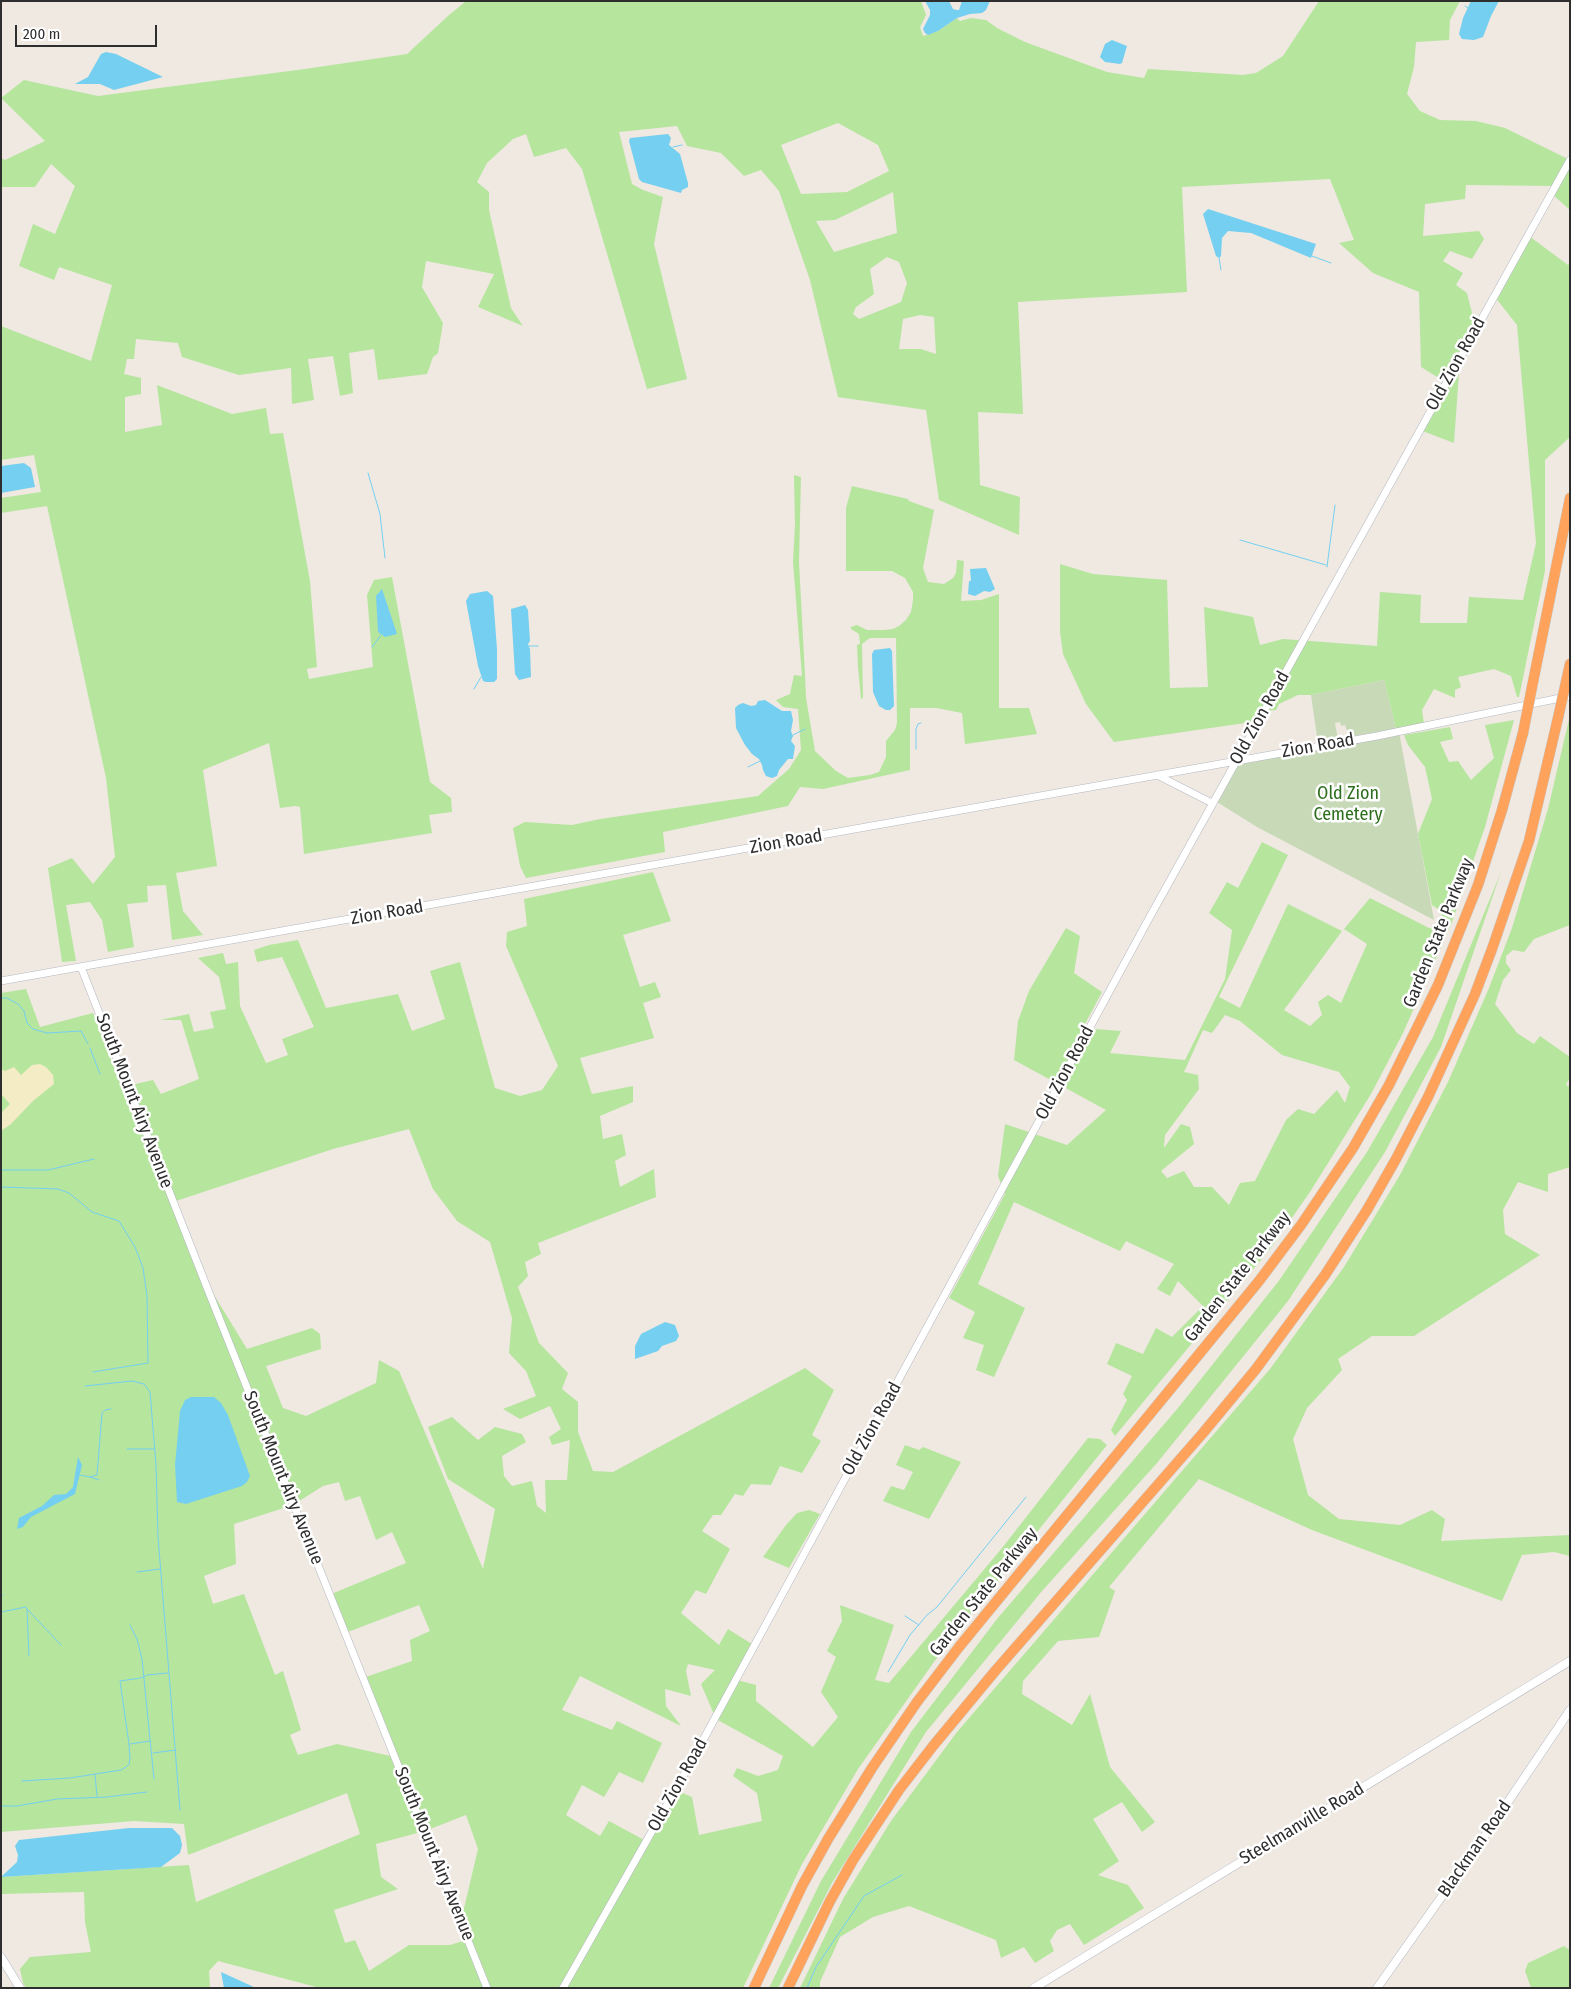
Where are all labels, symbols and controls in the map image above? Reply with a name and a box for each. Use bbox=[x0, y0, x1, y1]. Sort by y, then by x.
scale bar bbox=[18, 15, 160, 47]
text: 200 m bbox=[23, 25, 60, 43]
street label: Old Zion Road bbox=[1421, 314, 1491, 414]
street label: Old Zion Road bbox=[1225, 668, 1295, 768]
street label: Zion Road bbox=[1280, 729, 1356, 763]
park label: Old Zion Cemetery bbox=[1313, 783, 1383, 826]
street label: Zion Road bbox=[748, 825, 824, 859]
street label: Garden State Parkway bbox=[1399, 855, 1479, 1011]
street label: Zion Road bbox=[349, 896, 425, 930]
street label: South Mount Airy Avenue bbox=[91, 1011, 177, 1191]
street label: Old Zion Road bbox=[1031, 1022, 1099, 1124]
street label: Garden State Parkway bbox=[1180, 1208, 1296, 1346]
street label: Old Zion Road bbox=[837, 1379, 907, 1479]
street label: South Mount Airy Avenue bbox=[238, 1388, 328, 1568]
street label: Garden State Parkway bbox=[925, 1523, 1043, 1661]
street label: Old Zion Road bbox=[643, 1735, 713, 1835]
street label: South Mount Airy Avenue bbox=[389, 1764, 479, 1944]
street label: Steelmanville Road bbox=[1236, 1778, 1368, 1870]
street label: Blackman Road bbox=[1434, 1796, 1516, 1902]

